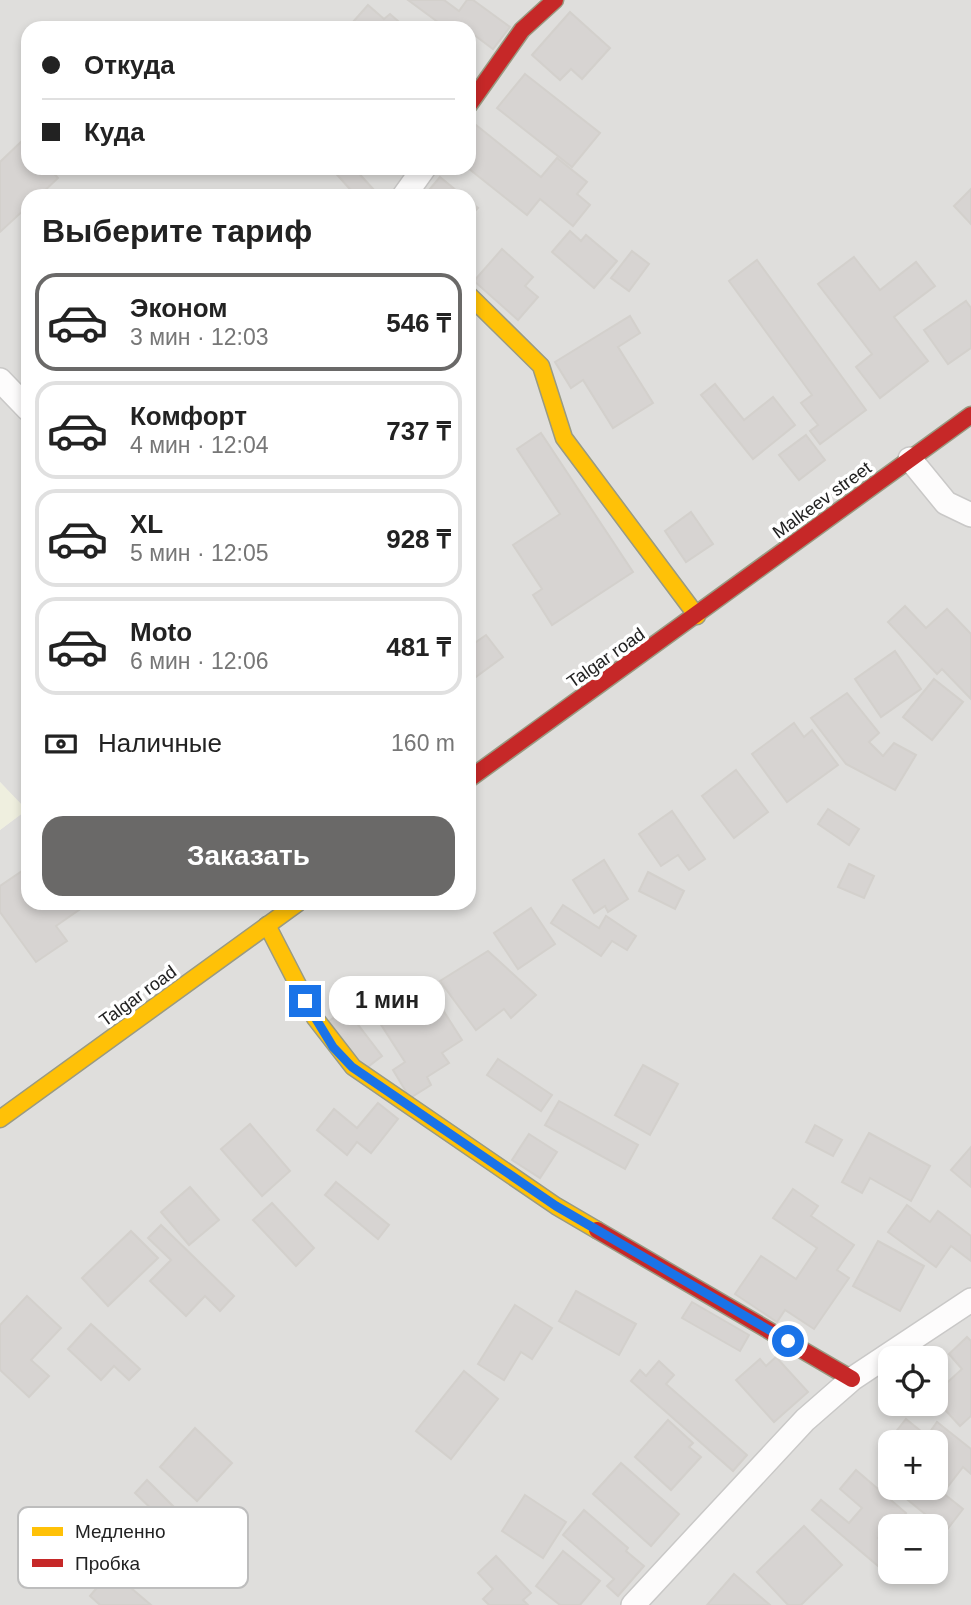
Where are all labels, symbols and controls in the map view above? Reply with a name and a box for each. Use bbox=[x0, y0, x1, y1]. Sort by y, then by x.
text: Откуда bbox=[84, 50, 175, 80]
text: Куда bbox=[84, 117, 145, 147]
text: Выберите тариф bbox=[42, 213, 312, 249]
icon: car bbox=[46, 291, 109, 354]
text: Эконом bbox=[130, 293, 228, 323]
text: 546 ₸ bbox=[386, 308, 451, 338]
text: 3 мин · 12:03 bbox=[130, 324, 269, 350]
icon: car bbox=[46, 399, 109, 462]
text: Комфорт bbox=[130, 401, 247, 431]
text: 737 ₸ bbox=[386, 416, 451, 446]
text: 4 мин · 12:04 bbox=[130, 432, 269, 458]
street label: Malkeev street bbox=[769, 458, 875, 542]
icon: car bbox=[46, 507, 109, 570]
text: XL bbox=[130, 509, 163, 539]
text: 928 ₸ bbox=[386, 524, 451, 554]
text: 5 мин · 12:05 bbox=[130, 540, 269, 566]
icon: car bbox=[46, 615, 109, 678]
text: Moto bbox=[130, 617, 192, 647]
street label: Talgar road bbox=[563, 624, 649, 692]
text: 481 ₸ bbox=[386, 632, 451, 662]
text: 6 мин · 12:06 bbox=[130, 648, 269, 674]
icon: cash bbox=[42, 725, 80, 763]
text: Наличные bbox=[98, 728, 222, 758]
text: 160 m bbox=[391, 730, 455, 756]
button: Заказать bbox=[42, 816, 455, 896]
street label: Talgar road bbox=[96, 961, 180, 1031]
callout: 1 мин bbox=[330, 976, 445, 1026]
route end bbox=[289, 985, 321, 1017]
text: 1 мин bbox=[355, 987, 419, 1013]
route start bbox=[772, 1325, 804, 1357]
map controls bbox=[878, 1346, 948, 1584]
button: locate bbox=[878, 1346, 948, 1416]
button: + bbox=[878, 1430, 948, 1500]
legend bbox=[18, 1507, 248, 1588]
button: − bbox=[878, 1514, 948, 1584]
text: Медленно bbox=[75, 1521, 165, 1542]
text: Пробка bbox=[75, 1553, 140, 1574]

